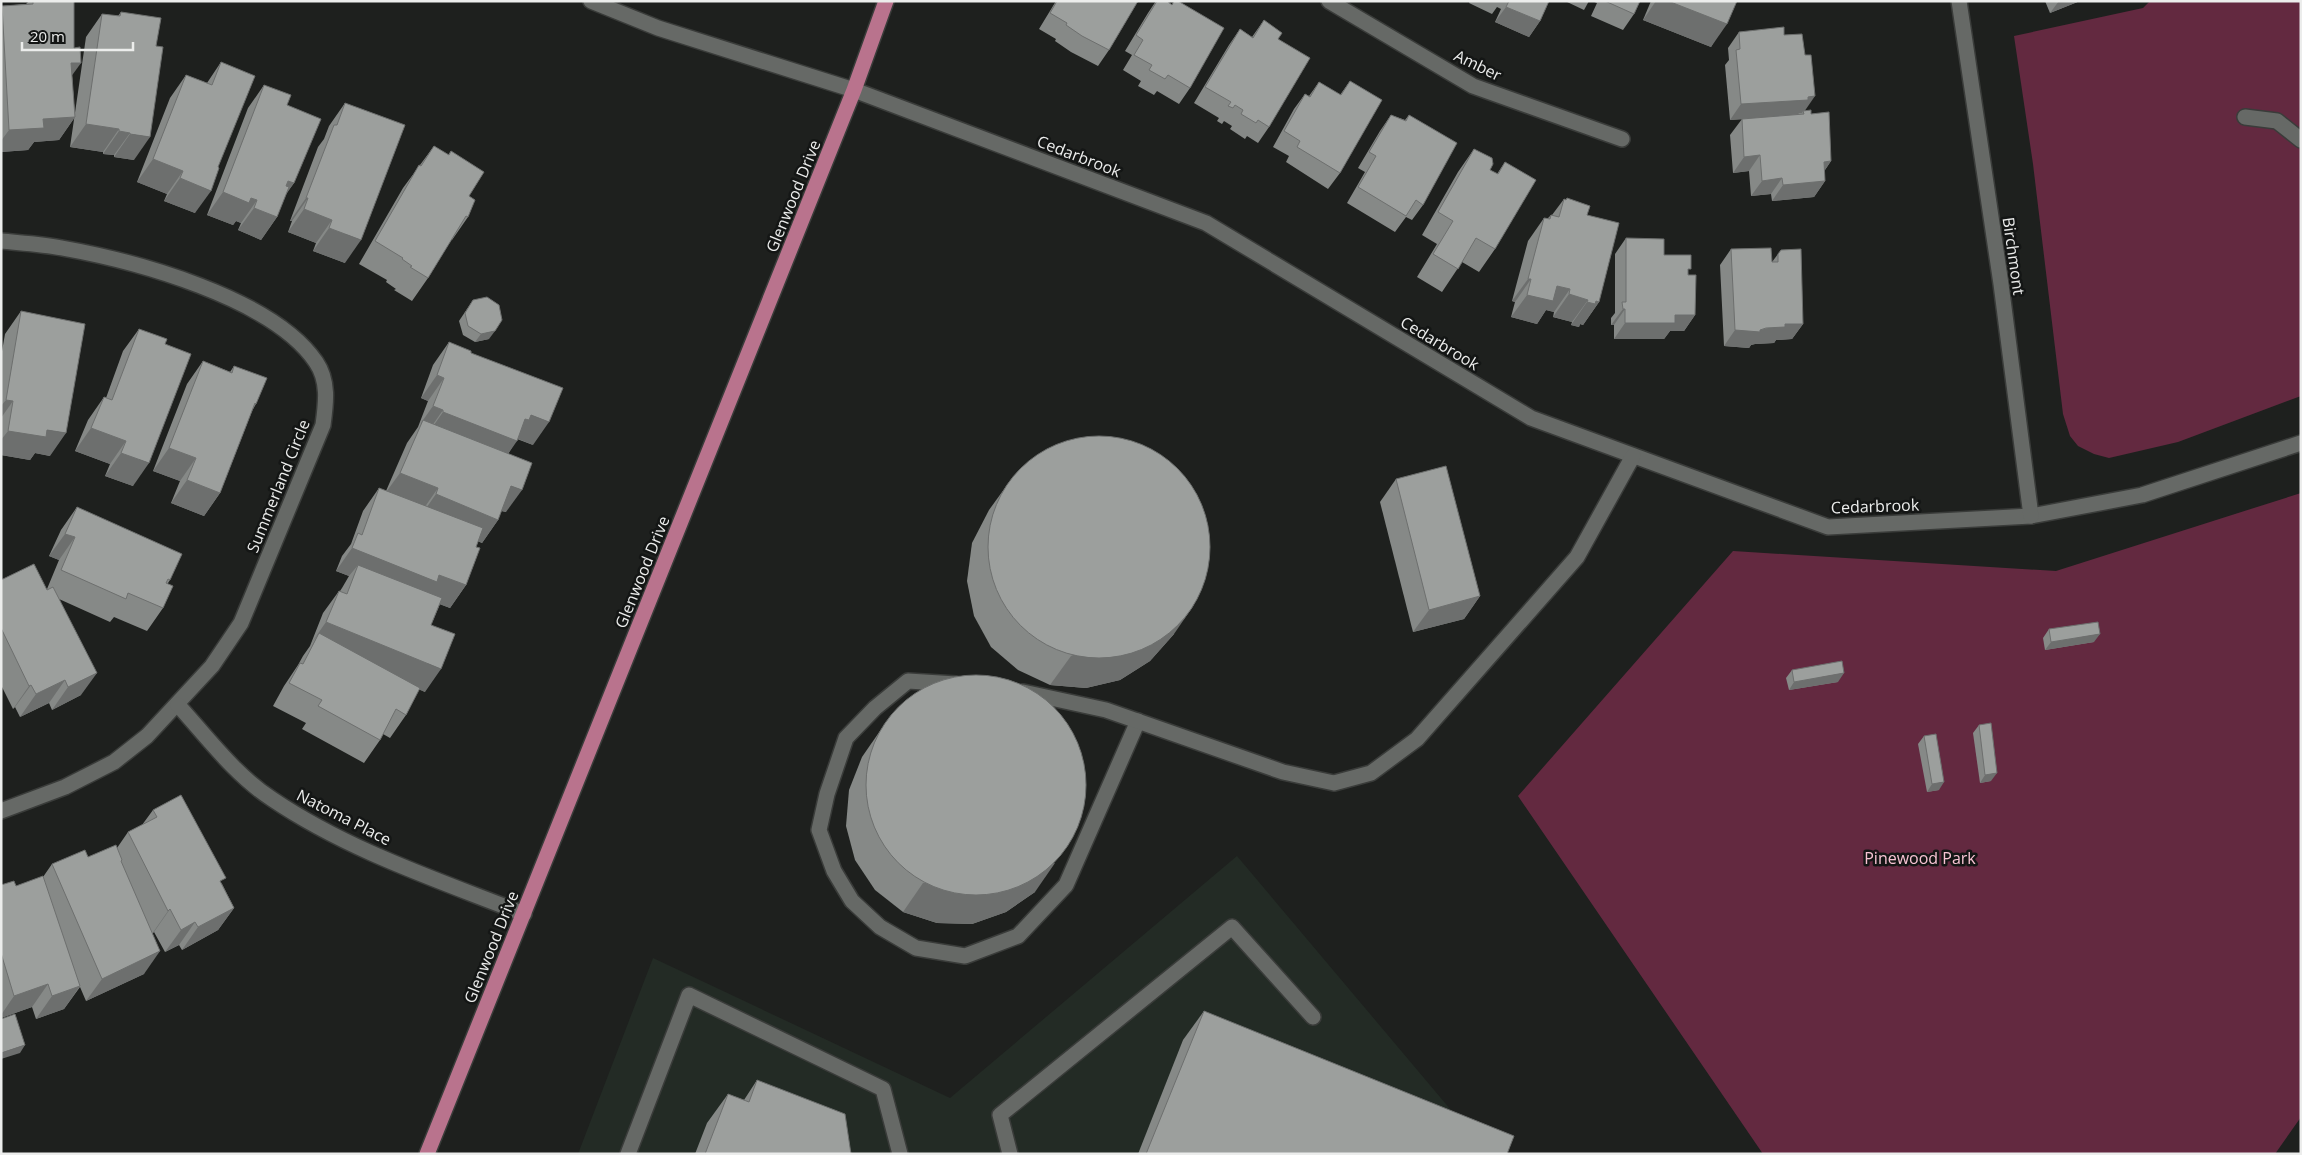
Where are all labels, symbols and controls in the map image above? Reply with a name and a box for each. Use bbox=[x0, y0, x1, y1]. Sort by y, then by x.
scale bar bbox=[22, 20, 134, 52]
text: 20 m bbox=[30, 26, 65, 46]
street label: Amber bbox=[1451, 44, 1506, 86]
street label: Cedarbrook bbox=[1034, 130, 1125, 182]
street label: Glenwood Drive bbox=[760, 137, 826, 255]
street label: Birchmont bbox=[1998, 216, 2030, 297]
street label: Cedarbrook bbox=[1397, 311, 1484, 375]
street label: Summerland Circle bbox=[241, 416, 315, 556]
street label: Cedarbrook bbox=[1831, 493, 1920, 519]
street label: Glenwood Drive bbox=[609, 513, 675, 631]
street label: Natoma Place bbox=[293, 784, 395, 850]
park label: Pinewood Park bbox=[1864, 847, 1976, 869]
street label: Glenwood Drive bbox=[458, 888, 524, 1006]

